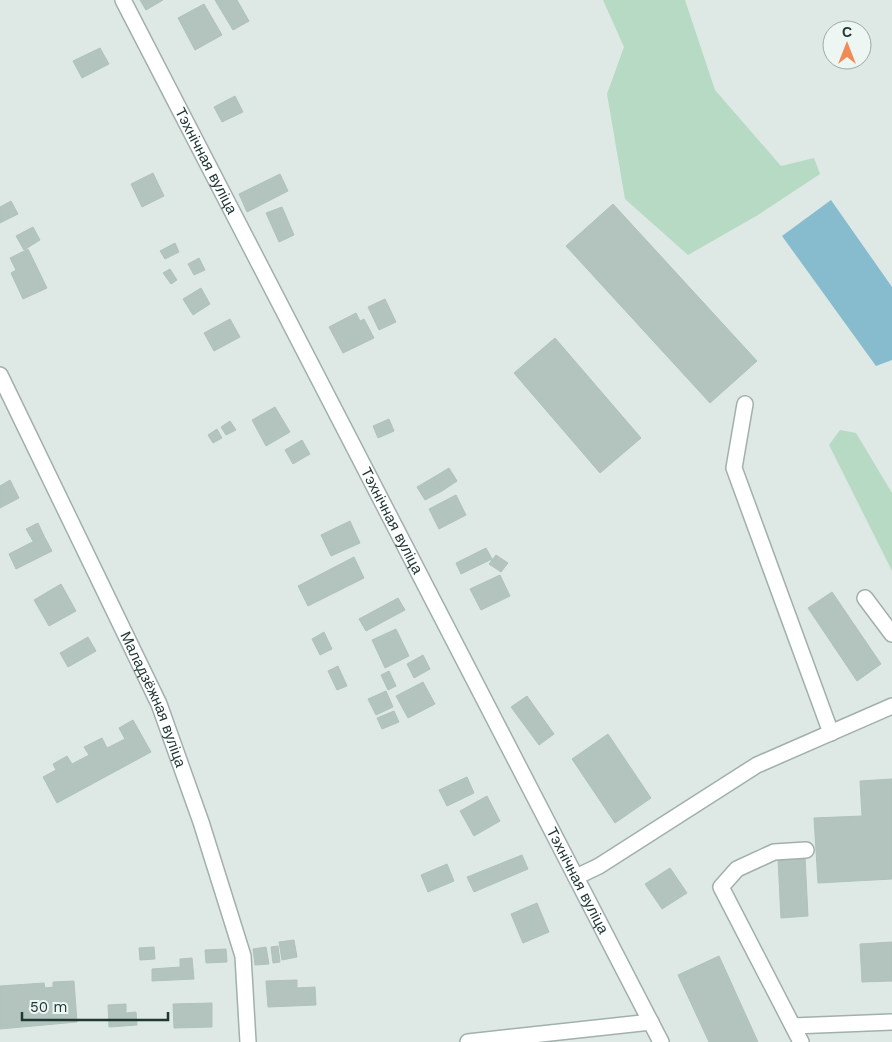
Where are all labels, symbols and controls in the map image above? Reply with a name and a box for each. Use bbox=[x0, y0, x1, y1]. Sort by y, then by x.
north arrow bbox=[822, 20, 872, 70]
text: С bbox=[842, 24, 852, 40]
street label: Тэхнічная вуліца bbox=[171, 105, 241, 218]
street label: Тэхнічная вуліца bbox=[357, 464, 427, 578]
street label: Маладзёжная вуліца bbox=[116, 629, 190, 770]
street label: Тэхнічная вуліца bbox=[543, 824, 613, 937]
scale bar bbox=[22, 990, 169, 1022]
text: 50 m bbox=[30, 998, 67, 1016]

